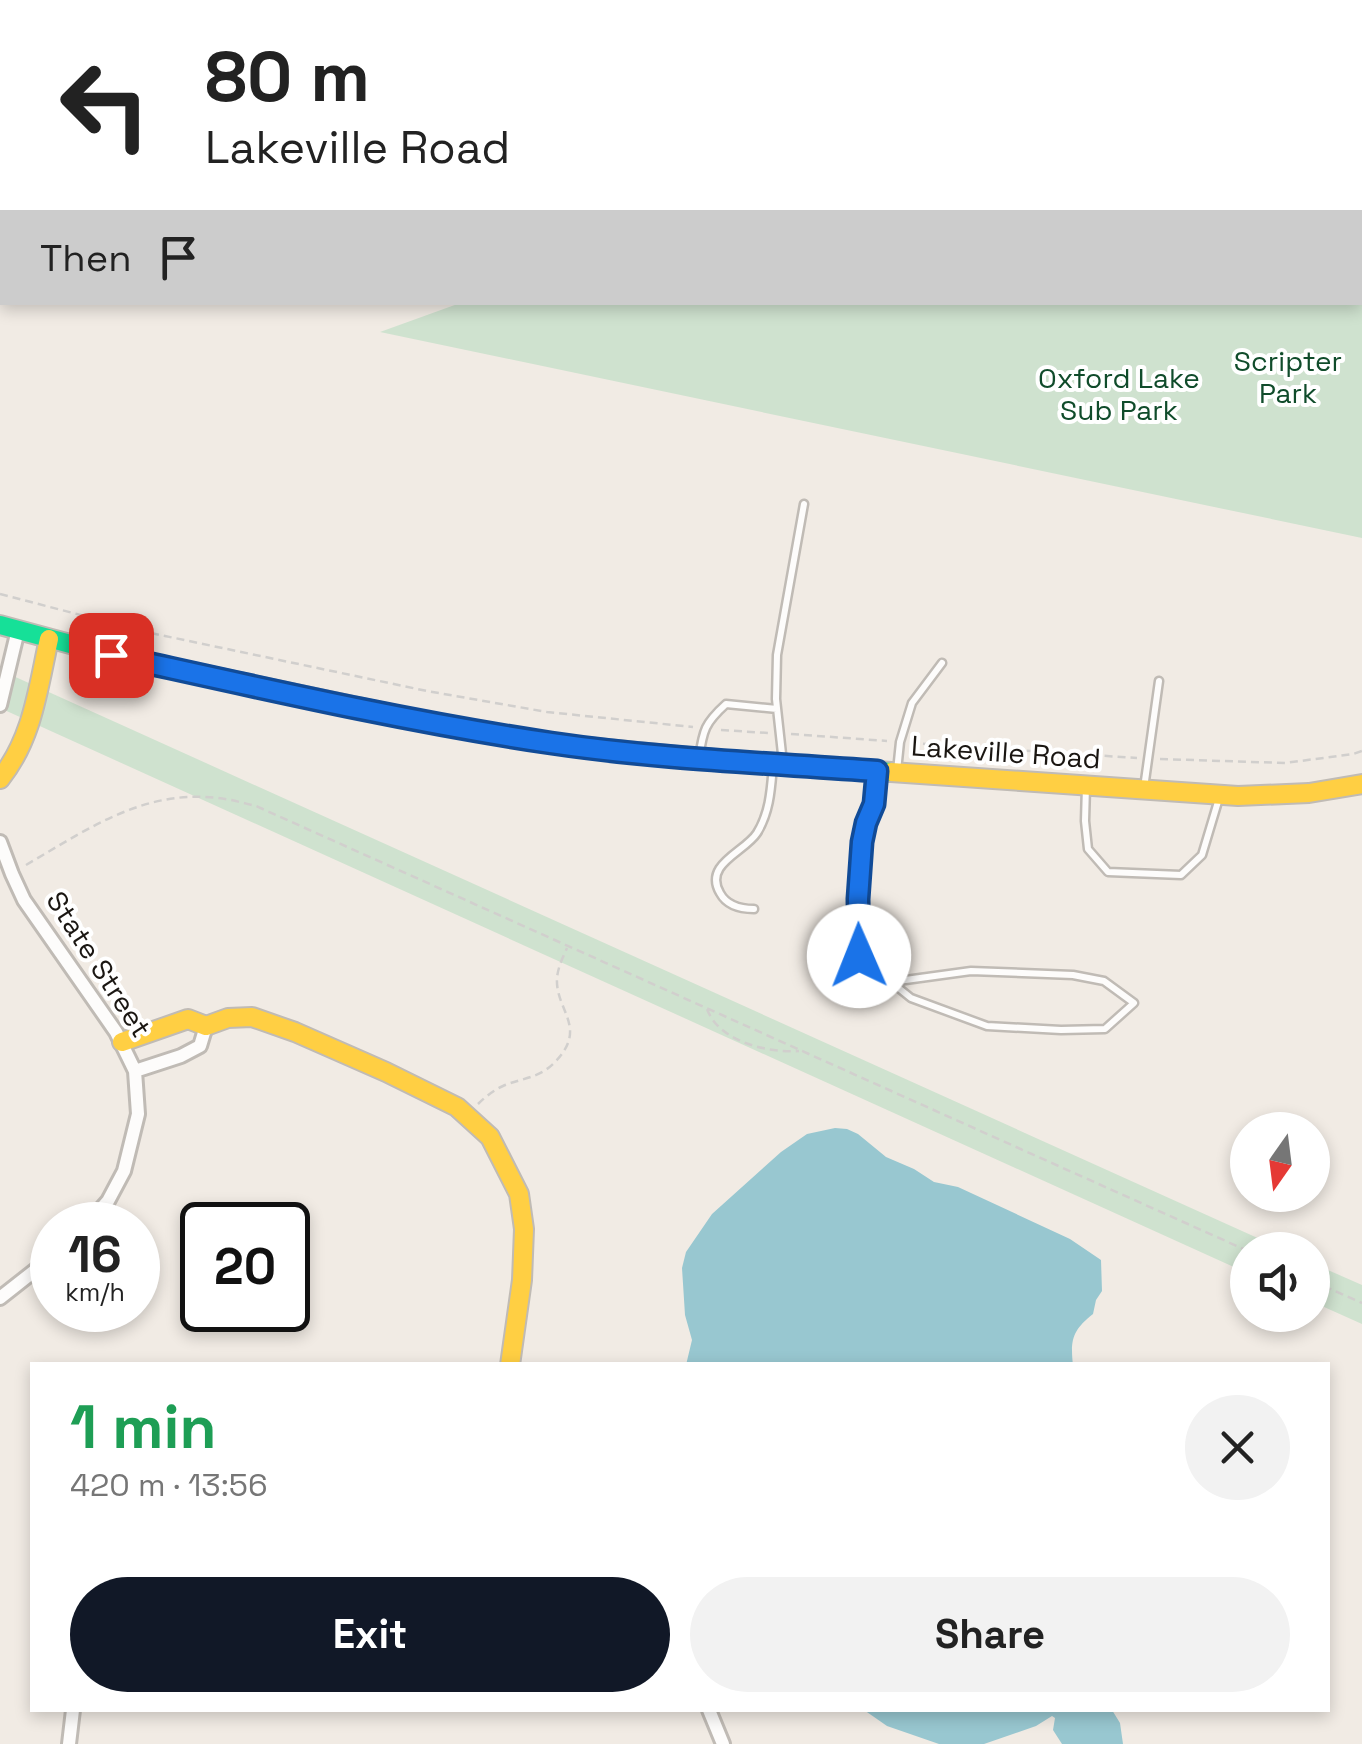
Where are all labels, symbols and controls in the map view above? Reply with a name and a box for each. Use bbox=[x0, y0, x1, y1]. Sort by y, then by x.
text: 80 m bbox=[205, 32, 370, 121]
icon: left bbox=[40, 40, 170, 170]
text: Lakeville Road bbox=[205, 119, 510, 176]
icon: arrive bbox=[151, 230, 206, 285]
text: Then bbox=[40, 234, 131, 282]
park label: Scripter Park bbox=[1234, 343, 1342, 411]
park label: Oxford Lake Sub Park bbox=[1038, 360, 1200, 428]
pin bbox=[69, 613, 154, 698]
icon: arrive bbox=[84, 628, 139, 683]
street label: Lakeville Road bbox=[910, 727, 1102, 777]
street label: State Street bbox=[38, 884, 160, 1044]
position arrow bbox=[807, 904, 911, 1008]
north arrow bbox=[1230, 1112, 1330, 1212]
map controls bbox=[1230, 1112, 1330, 1332]
speed limit sign: 20 bbox=[180, 1202, 310, 1332]
text: 16 bbox=[68, 1223, 122, 1287]
button: sound bbox=[1230, 1232, 1330, 1332]
text: km/h bbox=[65, 1276, 125, 1308]
text: 1 min bbox=[70, 1389, 217, 1466]
button: close bbox=[1185, 1395, 1290, 1500]
text: 420 m · 13:56 bbox=[70, 1465, 268, 1505]
button: Exit bbox=[70, 1577, 670, 1692]
button: Share bbox=[690, 1577, 1290, 1692]

